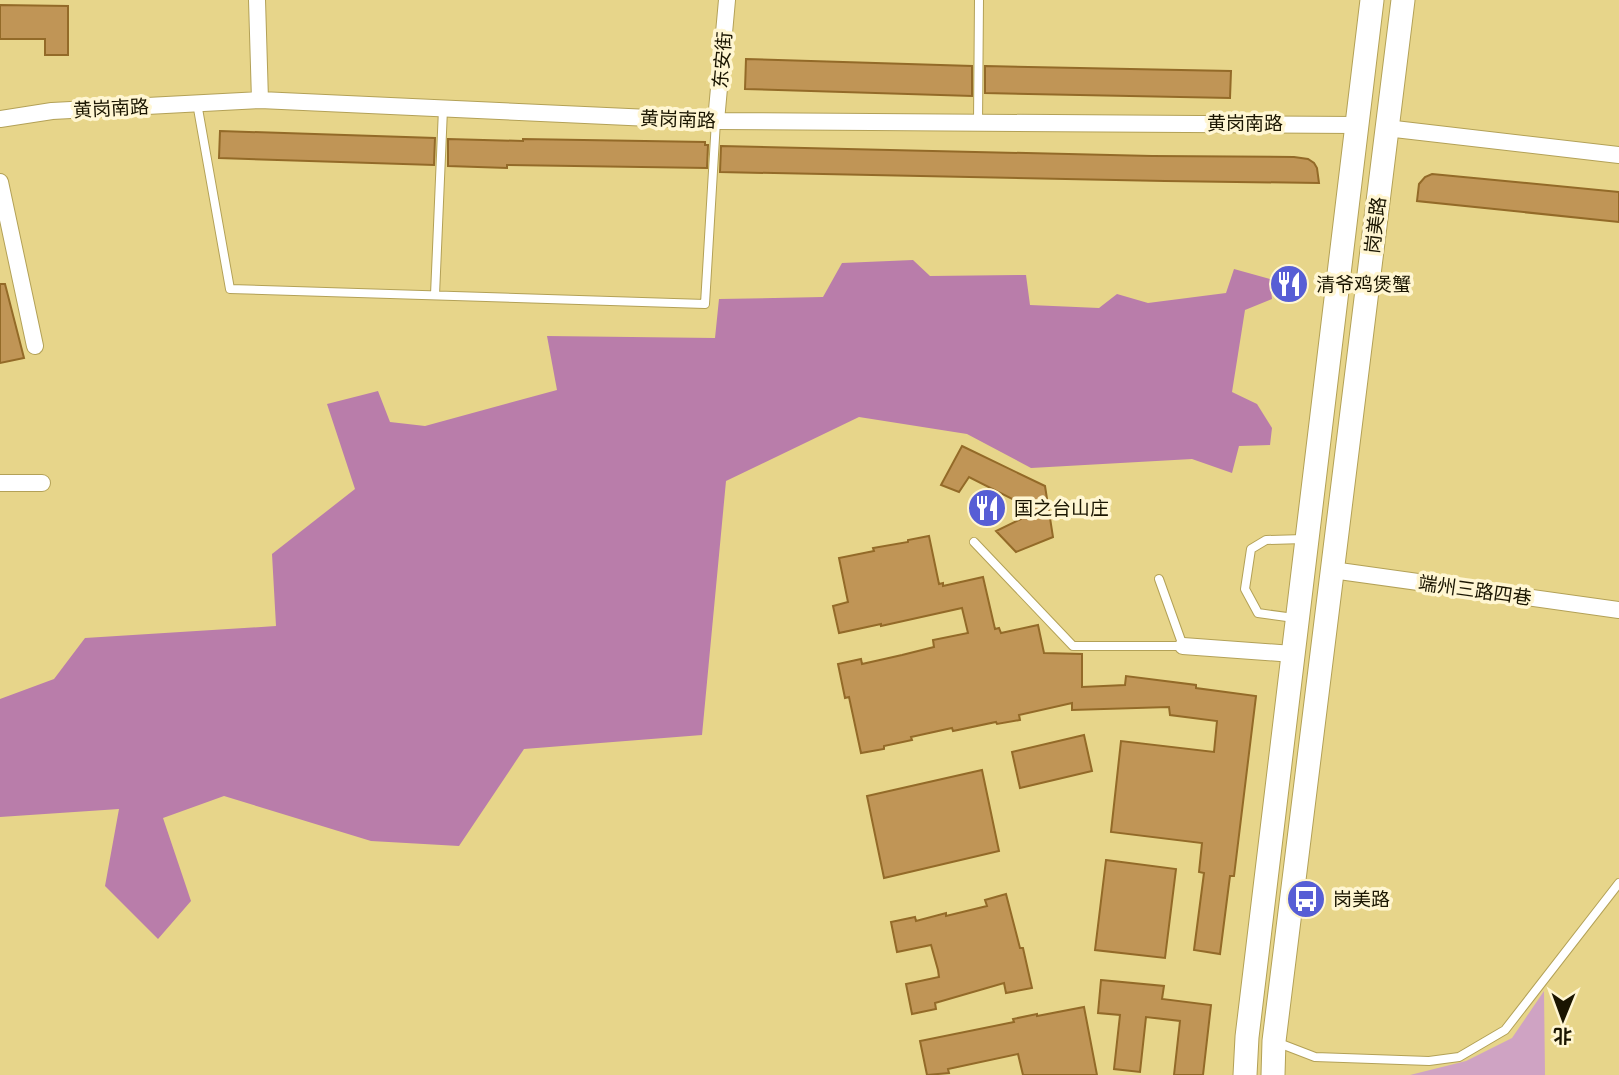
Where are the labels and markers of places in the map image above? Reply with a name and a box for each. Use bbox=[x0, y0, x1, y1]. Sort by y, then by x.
restaurant icon: 清爷鸡煲蟹 bbox=[1268, 263, 1310, 305]
place label: 清爷鸡煲蟹 bbox=[1316, 272, 1411, 296]
restaurant icon: 国之台山庄 bbox=[966, 487, 1008, 529]
place label: 国之台山庄 bbox=[1014, 496, 1109, 520]
bus stop icon: 岗美路 bbox=[1285, 878, 1327, 920]
place label: 岗美路 bbox=[1333, 887, 1390, 911]

